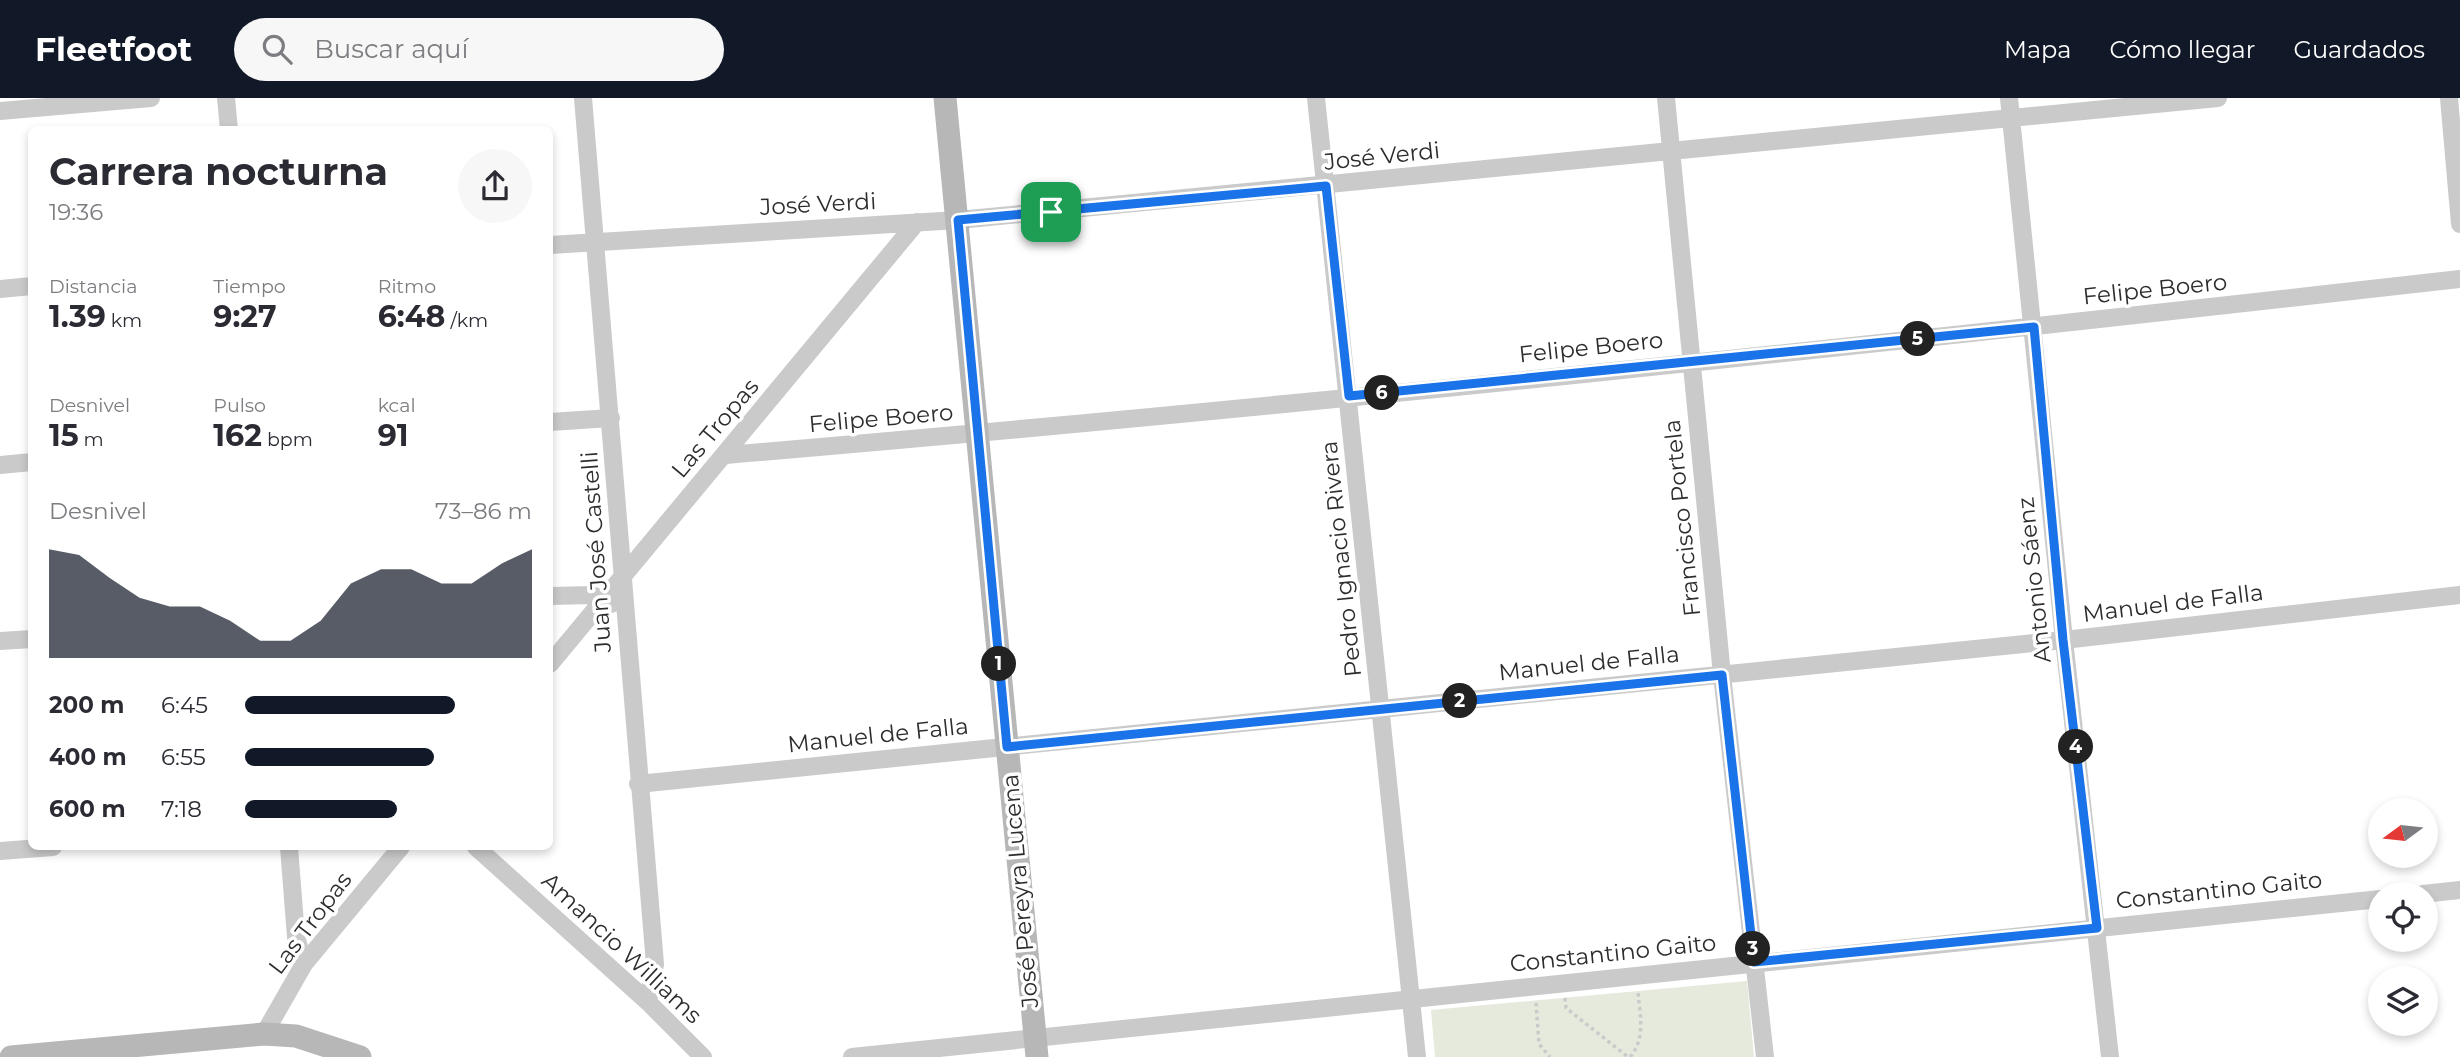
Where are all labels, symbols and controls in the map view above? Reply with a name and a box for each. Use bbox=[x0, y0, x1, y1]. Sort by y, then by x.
search box bbox=[234, 18, 724, 81]
text: Fleetfoot bbox=[35, 29, 192, 69]
icon: search bbox=[258, 30, 296, 68]
text: Buscar aquí bbox=[314, 33, 469, 65]
text: Mapa bbox=[2004, 35, 2071, 64]
text: Cómo llegar bbox=[2109, 35, 2255, 64]
text: Guardados bbox=[2293, 35, 2425, 64]
street label: José Verdi bbox=[1322, 136, 1441, 176]
text: Carrera nocturna bbox=[49, 148, 388, 195]
button: share bbox=[458, 149, 532, 223]
pin bbox=[1021, 182, 1081, 242]
street label: José Verdi bbox=[758, 187, 877, 221]
icon: arrive bbox=[1032, 193, 1070, 231]
text: 19:36 bbox=[49, 198, 103, 226]
street label: Felipe Boero bbox=[2081, 268, 2229, 310]
text: Distancia bbox=[49, 275, 137, 298]
text: Tiempo bbox=[213, 275, 286, 298]
text: Ritmo bbox=[378, 275, 436, 298]
text: 1.39 bbox=[49, 298, 106, 335]
text: 9:27 bbox=[213, 298, 277, 335]
text: 6:48 bbox=[378, 298, 445, 335]
text: km bbox=[106, 309, 142, 332]
text: /km bbox=[445, 309, 488, 332]
pin: 5 bbox=[1900, 322, 1936, 356]
street label: Felipe Boero bbox=[1517, 326, 1665, 368]
text: 5 bbox=[1912, 327, 1923, 350]
street label: Las Tropas bbox=[665, 373, 765, 483]
pin: 6 bbox=[1364, 376, 1400, 410]
text: 6 bbox=[1375, 381, 1388, 404]
text: Desnivel bbox=[49, 394, 130, 417]
text: Pulso bbox=[213, 394, 266, 417]
text: kcal bbox=[378, 394, 416, 417]
street label: Felipe Boero bbox=[808, 398, 954, 438]
text: 15 bbox=[49, 417, 79, 454]
text: 162 bbox=[213, 417, 262, 454]
text: 91 bbox=[378, 417, 408, 454]
street label: Francisco Portela bbox=[1658, 418, 1706, 618]
text: m bbox=[79, 428, 104, 451]
text: bpm bbox=[262, 428, 313, 451]
street label: Pedro Ignacio Rivera bbox=[1315, 440, 1367, 678]
street label: Juan José Castelli bbox=[575, 451, 617, 654]
street label: Antonio Sáenz bbox=[2011, 496, 2057, 664]
text: Desnivel bbox=[49, 497, 147, 525]
text: 73–86 m bbox=[435, 497, 532, 525]
street label: Manuel de Falla bbox=[2081, 578, 2265, 628]
street label: Manuel de Falla bbox=[1497, 640, 1681, 686]
pin: 1 bbox=[982, 646, 1016, 682]
text: 1 bbox=[995, 652, 1002, 675]
pin: 2 bbox=[1442, 684, 1478, 718]
text: 2 bbox=[1454, 689, 1465, 712]
text: 200 m bbox=[49, 691, 124, 719]
text: 6:45 bbox=[161, 691, 208, 719]
street label: Manuel de Falla bbox=[786, 712, 970, 758]
pin: 4 bbox=[2058, 730, 2094, 764]
text: 4 bbox=[2069, 735, 2082, 758]
text: 400 m bbox=[49, 743, 127, 771]
text: 6:55 bbox=[161, 743, 206, 771]
street label: José Pereyra Lucena bbox=[996, 773, 1044, 1010]
text: 600 m bbox=[49, 795, 126, 823]
text: 7:18 bbox=[161, 795, 202, 823]
north arrow bbox=[2368, 798, 2438, 868]
map controls bbox=[2368, 798, 2438, 1036]
street label: Constantino Gaito bbox=[2115, 865, 2323, 915]
street label: Las Tropas bbox=[262, 866, 358, 980]
street label: Amancio Williams bbox=[536, 867, 708, 1029]
button: locate bbox=[2368, 882, 2438, 952]
street label: Constantino Gaito bbox=[1509, 928, 1717, 978]
pin: 3 bbox=[1736, 932, 1770, 966]
text: 3 bbox=[1747, 937, 1758, 960]
button: layers bbox=[2368, 966, 2438, 1036]

